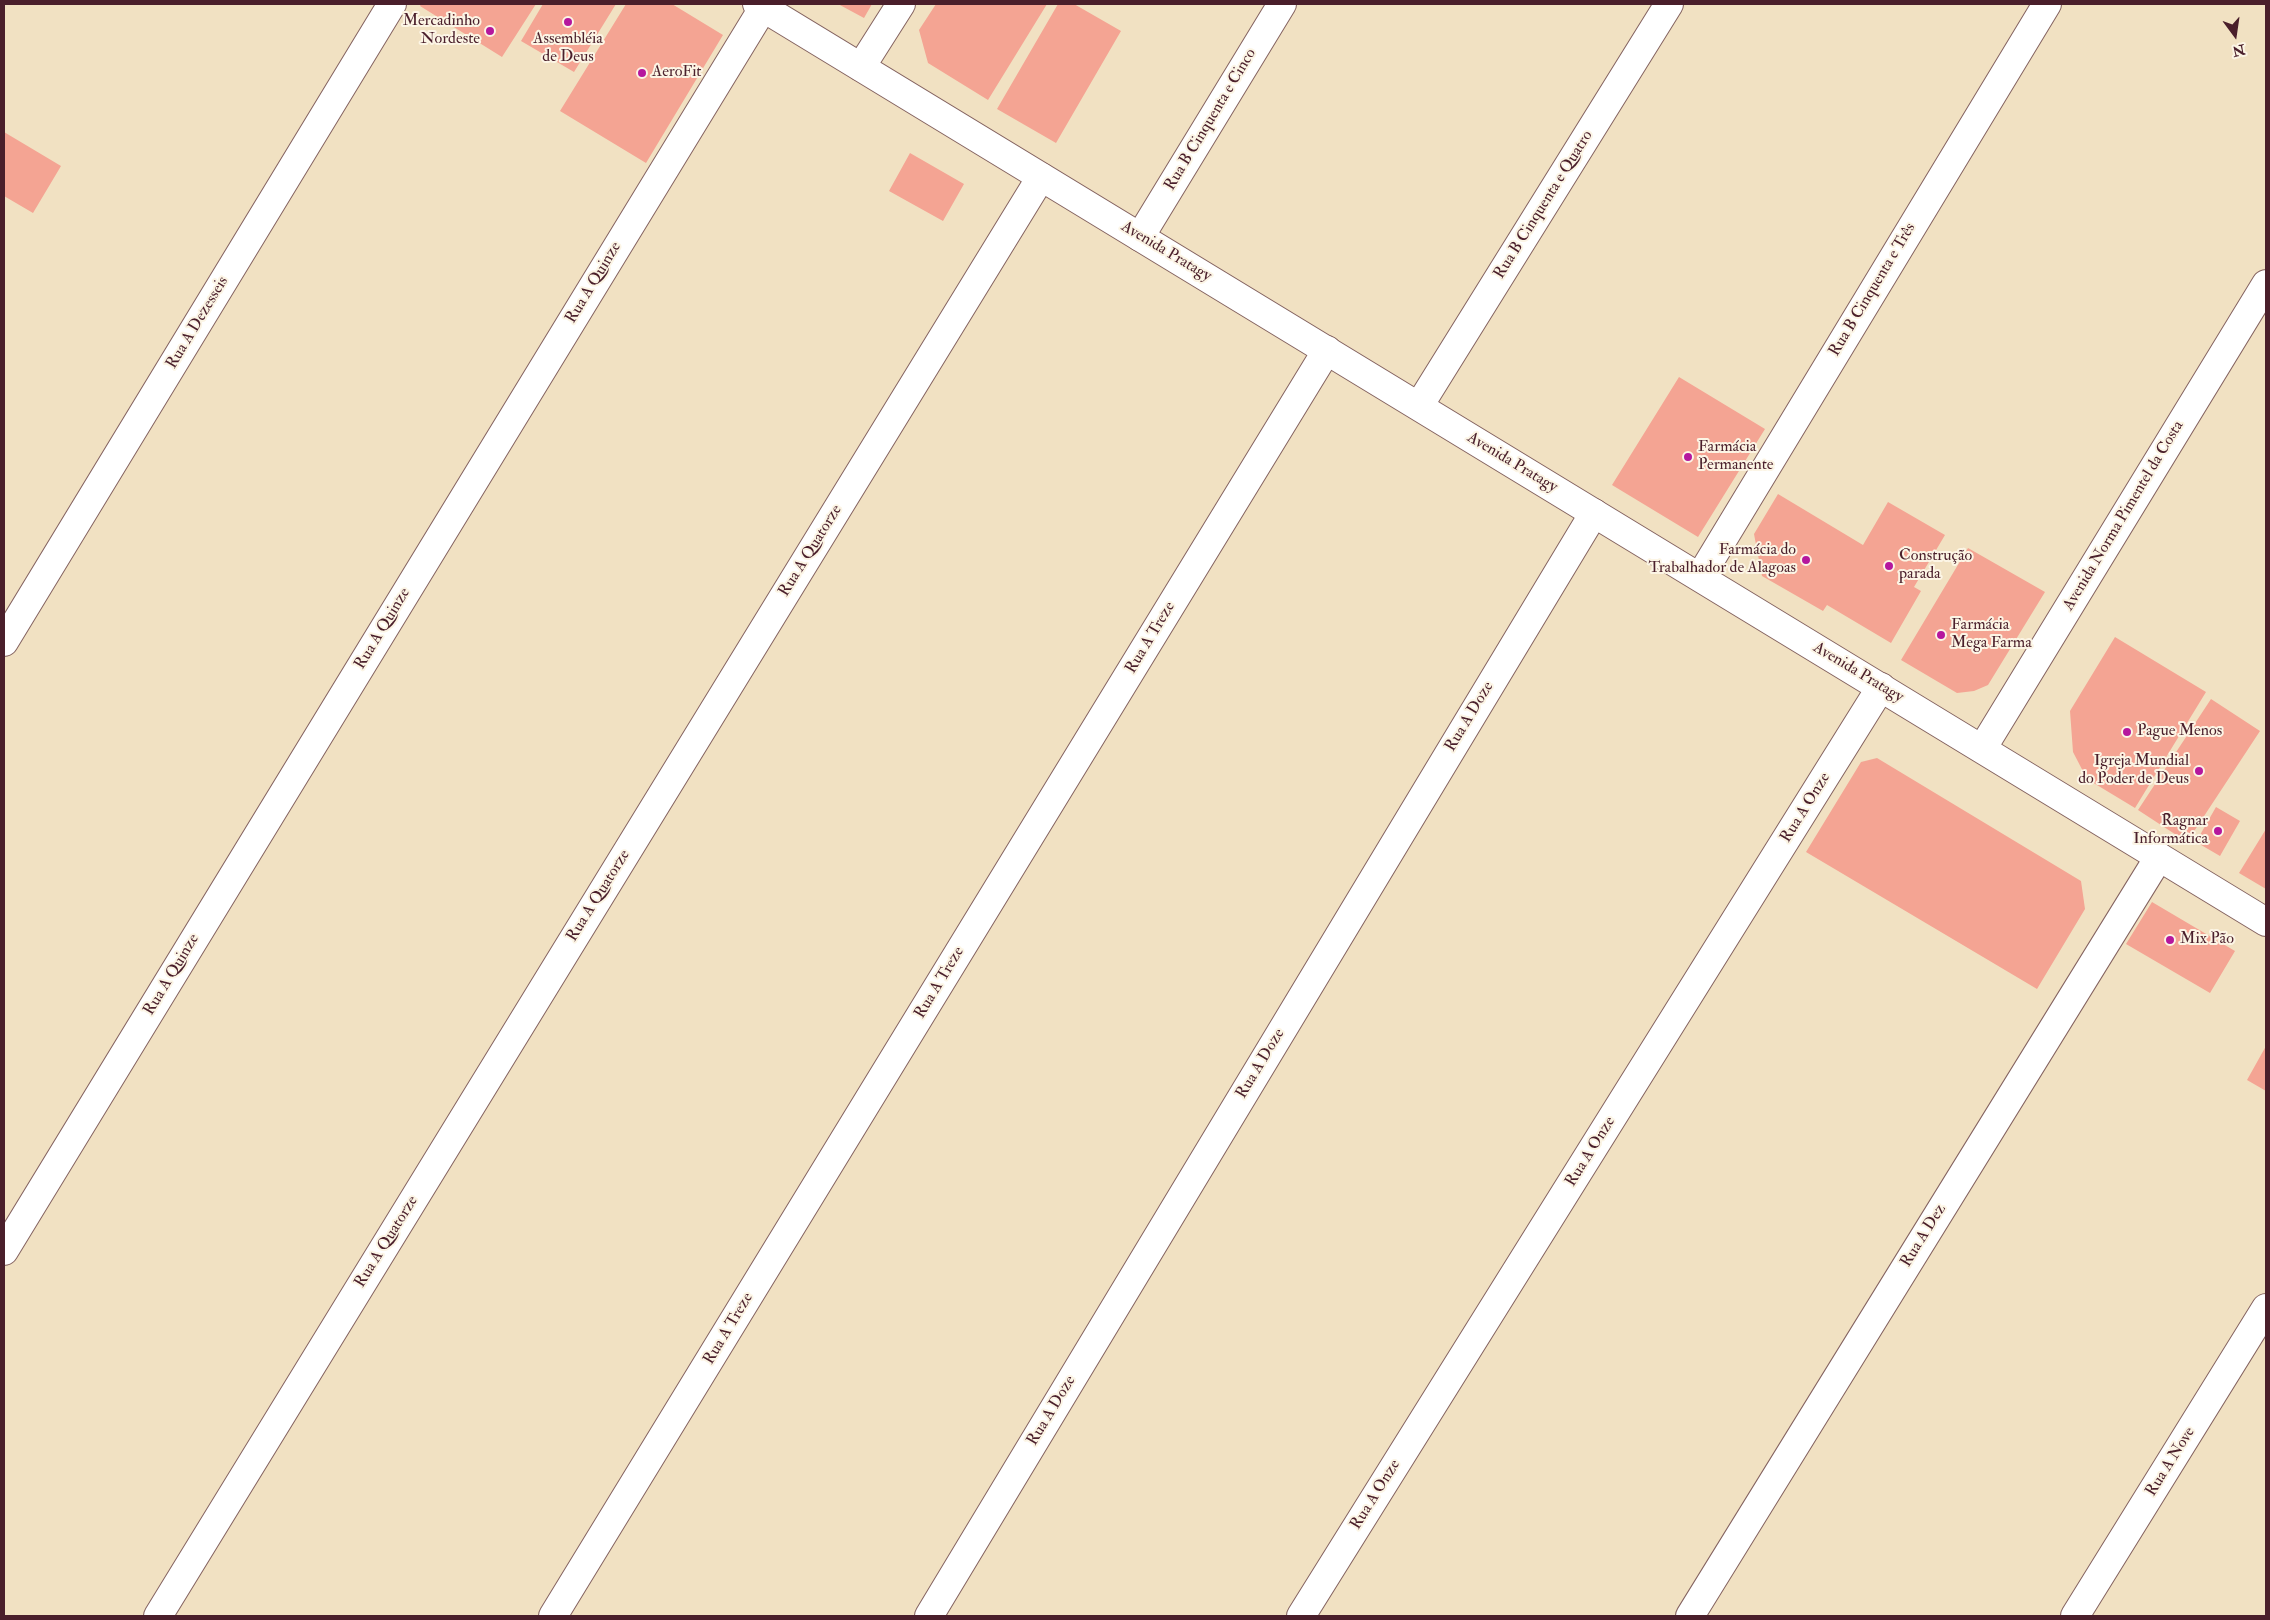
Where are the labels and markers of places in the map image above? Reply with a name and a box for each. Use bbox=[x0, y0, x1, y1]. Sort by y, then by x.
place label: Mercadinho Nordeste bbox=[403, 12, 480, 50]
marker: Assembléia de Deus bbox=[562, 16, 574, 28]
marker: Mercadinho Nordeste bbox=[484, 25, 496, 37]
place label: Assembléia de Deus bbox=[533, 30, 603, 68]
place label: AeroFit bbox=[652, 63, 702, 83]
marker: AeroFit bbox=[636, 67, 648, 79]
place label: Farmácia Permanente bbox=[1698, 438, 1774, 476]
marker: Farmácia Permanente bbox=[1682, 451, 1694, 463]
place label: Farmácia do Trabalhador de Alagoas bbox=[1648, 541, 1796, 579]
place label: Construção parada bbox=[1899, 547, 1972, 585]
marker: Farmácia do Trabalhador de Alagoas bbox=[1800, 554, 1812, 566]
marker: Construção parada bbox=[1883, 560, 1895, 572]
place label: Farmácia Mega Farma bbox=[1951, 616, 2032, 654]
marker: Farmácia Mega Farma bbox=[1935, 629, 1947, 641]
place label: Pague Menos bbox=[2137, 722, 2222, 742]
marker: Pague Menos bbox=[2121, 726, 2133, 738]
place label: Igreja Mundial do Poder de Deus bbox=[2078, 752, 2189, 790]
marker: Igreja Mundial do Poder de Deus bbox=[2193, 765, 2205, 777]
place label: Ragnar Informática bbox=[2133, 812, 2208, 850]
marker: Ragnar Informática bbox=[2212, 825, 2224, 837]
place label: Mix Pão bbox=[2180, 930, 2234, 950]
marker: Mix Pão bbox=[2164, 934, 2176, 946]

